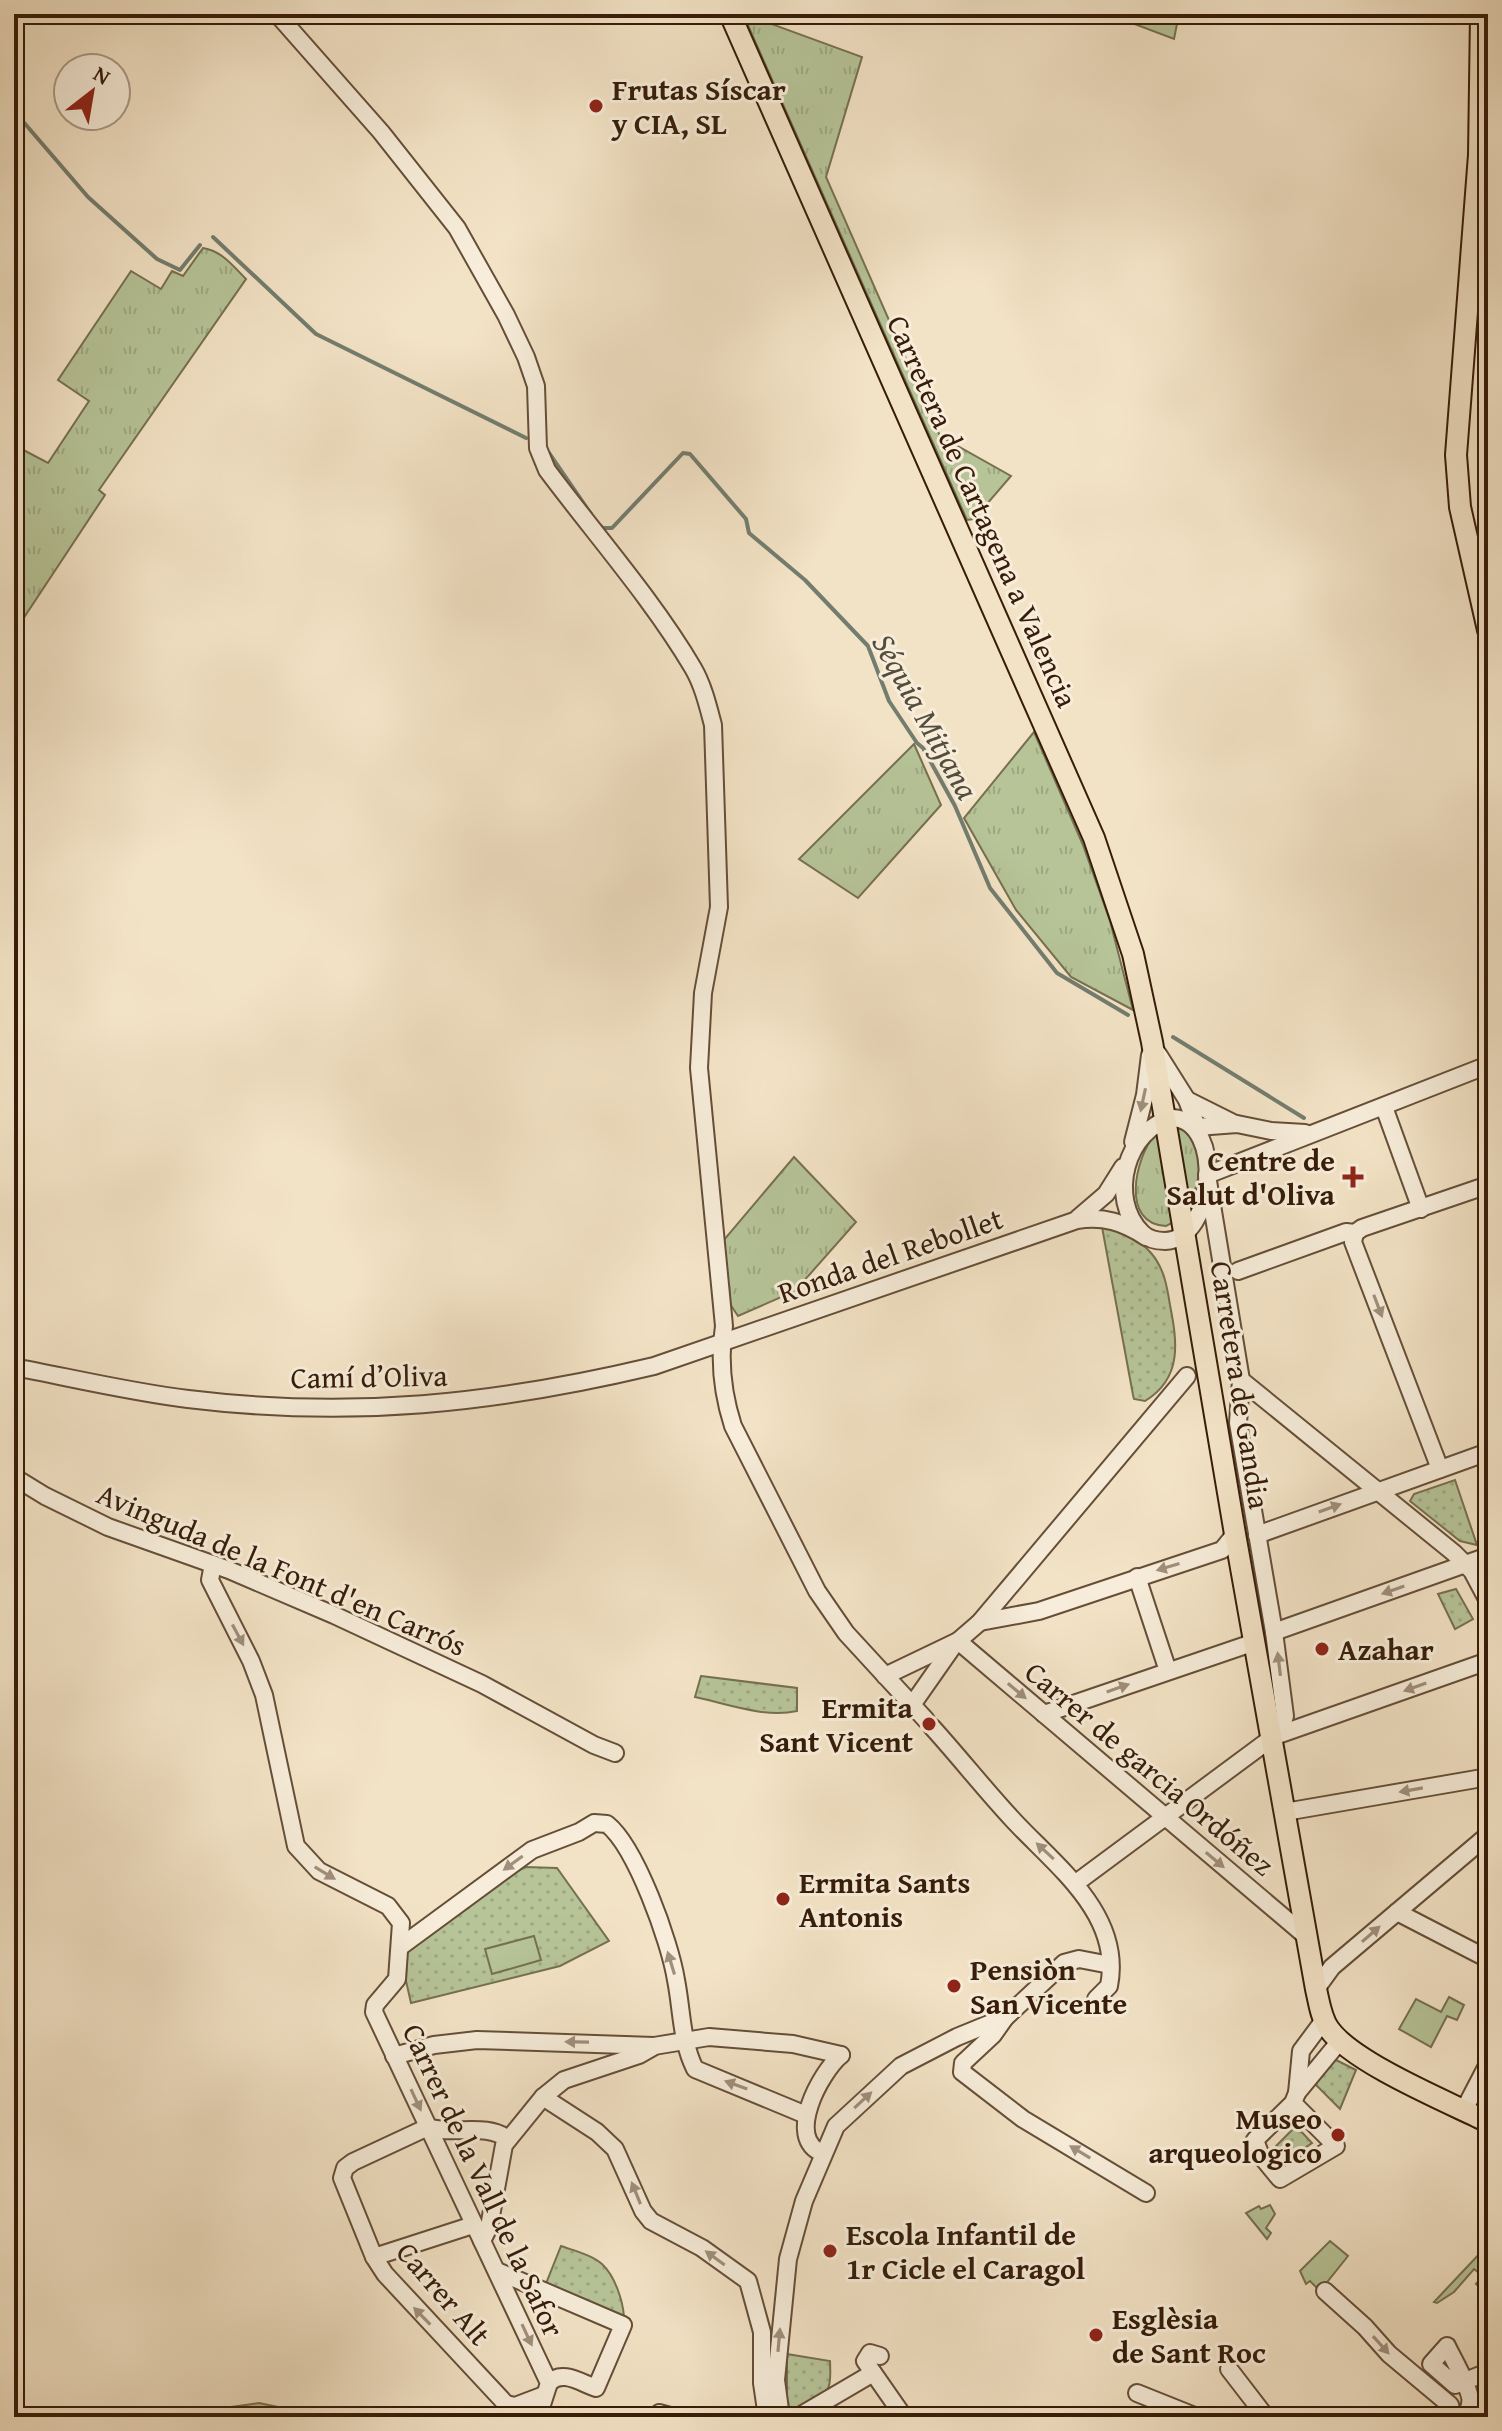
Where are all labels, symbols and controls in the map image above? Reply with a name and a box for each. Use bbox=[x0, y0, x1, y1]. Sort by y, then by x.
north arrow bbox=[52, 52, 132, 132]
text: N bbox=[88, 57, 117, 93]
place label: Frutas Síscar y CIA, SL bbox=[611, 67, 786, 145]
marker: Frutas Síscar y CIA, SL bbox=[587, 97, 605, 115]
street label: Carretera de Cartagena a Valencia bbox=[876, 308, 1090, 714]
water label: Séquia Mitjana bbox=[861, 624, 991, 808]
one-way arrow bbox=[1136, 1088, 1149, 1113]
place label: Centre de Salut d'Oliva bbox=[1166, 1138, 1336, 1216]
marker: Centre de Salut d'Oliva bbox=[1342, 1166, 1364, 1188]
street label: Ronda del Rebollet bbox=[772, 1196, 1009, 1314]
street label: Carretera de Gandia bbox=[1200, 1258, 1282, 1512]
one-way arrow bbox=[1372, 1294, 1385, 1318]
street label: Camí d’Oliva bbox=[290, 1353, 448, 1399]
street label: Avinguda de la Font d'en Carrós bbox=[91, 1471, 473, 1667]
one-way arrow bbox=[1318, 1502, 1342, 1514]
one-way arrow bbox=[1156, 1562, 1180, 1574]
one-way arrow bbox=[1381, 1584, 1405, 1597]
one-way arrow bbox=[231, 1624, 244, 1647]
place label: Azahar bbox=[1338, 1627, 1434, 1671]
marker: Azahar bbox=[1313, 1640, 1331, 1658]
street label: Carrer de garcia Ordóñez bbox=[1016, 1650, 1284, 1886]
one-way arrow bbox=[1272, 1651, 1285, 1676]
one-way arrow bbox=[1007, 1682, 1027, 1699]
one-way arrow bbox=[1106, 1682, 1130, 1694]
one-way arrow bbox=[1402, 1682, 1426, 1694]
place label: Ermita Sant Vicent bbox=[759, 1685, 914, 1763]
marker: Ermita Sant Vicent bbox=[920, 1715, 938, 1733]
one-way arrow bbox=[1398, 1785, 1423, 1797]
one-way arrow bbox=[1036, 1843, 1055, 1861]
one-way arrow bbox=[1204, 1851, 1224, 1868]
one-way arrow bbox=[502, 1855, 523, 1871]
place label: Ermita Sants Antonis bbox=[799, 1860, 970, 1938]
one-way arrow bbox=[314, 1866, 336, 1880]
marker: Ermita Sants Antonis bbox=[774, 1890, 792, 1908]
one-way arrow bbox=[1361, 1926, 1381, 1943]
place label: Pensiòn San Vicente bbox=[970, 1947, 1127, 2025]
one-way arrow bbox=[665, 1950, 677, 1974]
marker: Pensiòn San Vicente bbox=[945, 1977, 963, 1995]
street label: Carrer de la Vall de la Safor bbox=[392, 2016, 576, 2344]
one-way arrow bbox=[564, 2036, 589, 2048]
one-way arrow bbox=[724, 2078, 748, 2091]
one-way arrow bbox=[409, 2089, 423, 2112]
one-way arrow bbox=[853, 2092, 872, 2110]
place label: Museo arqueologico bbox=[1148, 2096, 1322, 2174]
marker: Museo arqueologico bbox=[1329, 2126, 1347, 2144]
one-way arrow bbox=[1069, 2145, 1091, 2159]
one-way arrow bbox=[629, 2181, 642, 2205]
place label: Escola Infantil de 1r Cicle el Caragol bbox=[846, 2212, 1085, 2290]
street label: Carrer Alt bbox=[386, 2231, 502, 2355]
marker: Escola Infantil de 1r Cicle el Caragol bbox=[821, 2242, 839, 2260]
one-way arrow bbox=[704, 2250, 726, 2266]
place label: Esglèsia de Sant Roc bbox=[1112, 2296, 1266, 2374]
one-way arrow bbox=[414, 2306, 432, 2325]
one-way arrow bbox=[520, 2324, 533, 2347]
marker: Esglèsia de Sant Roc bbox=[1087, 2326, 1105, 2344]
one-way arrow bbox=[773, 2327, 786, 2352]
one-way arrow bbox=[1372, 2336, 1390, 2355]

